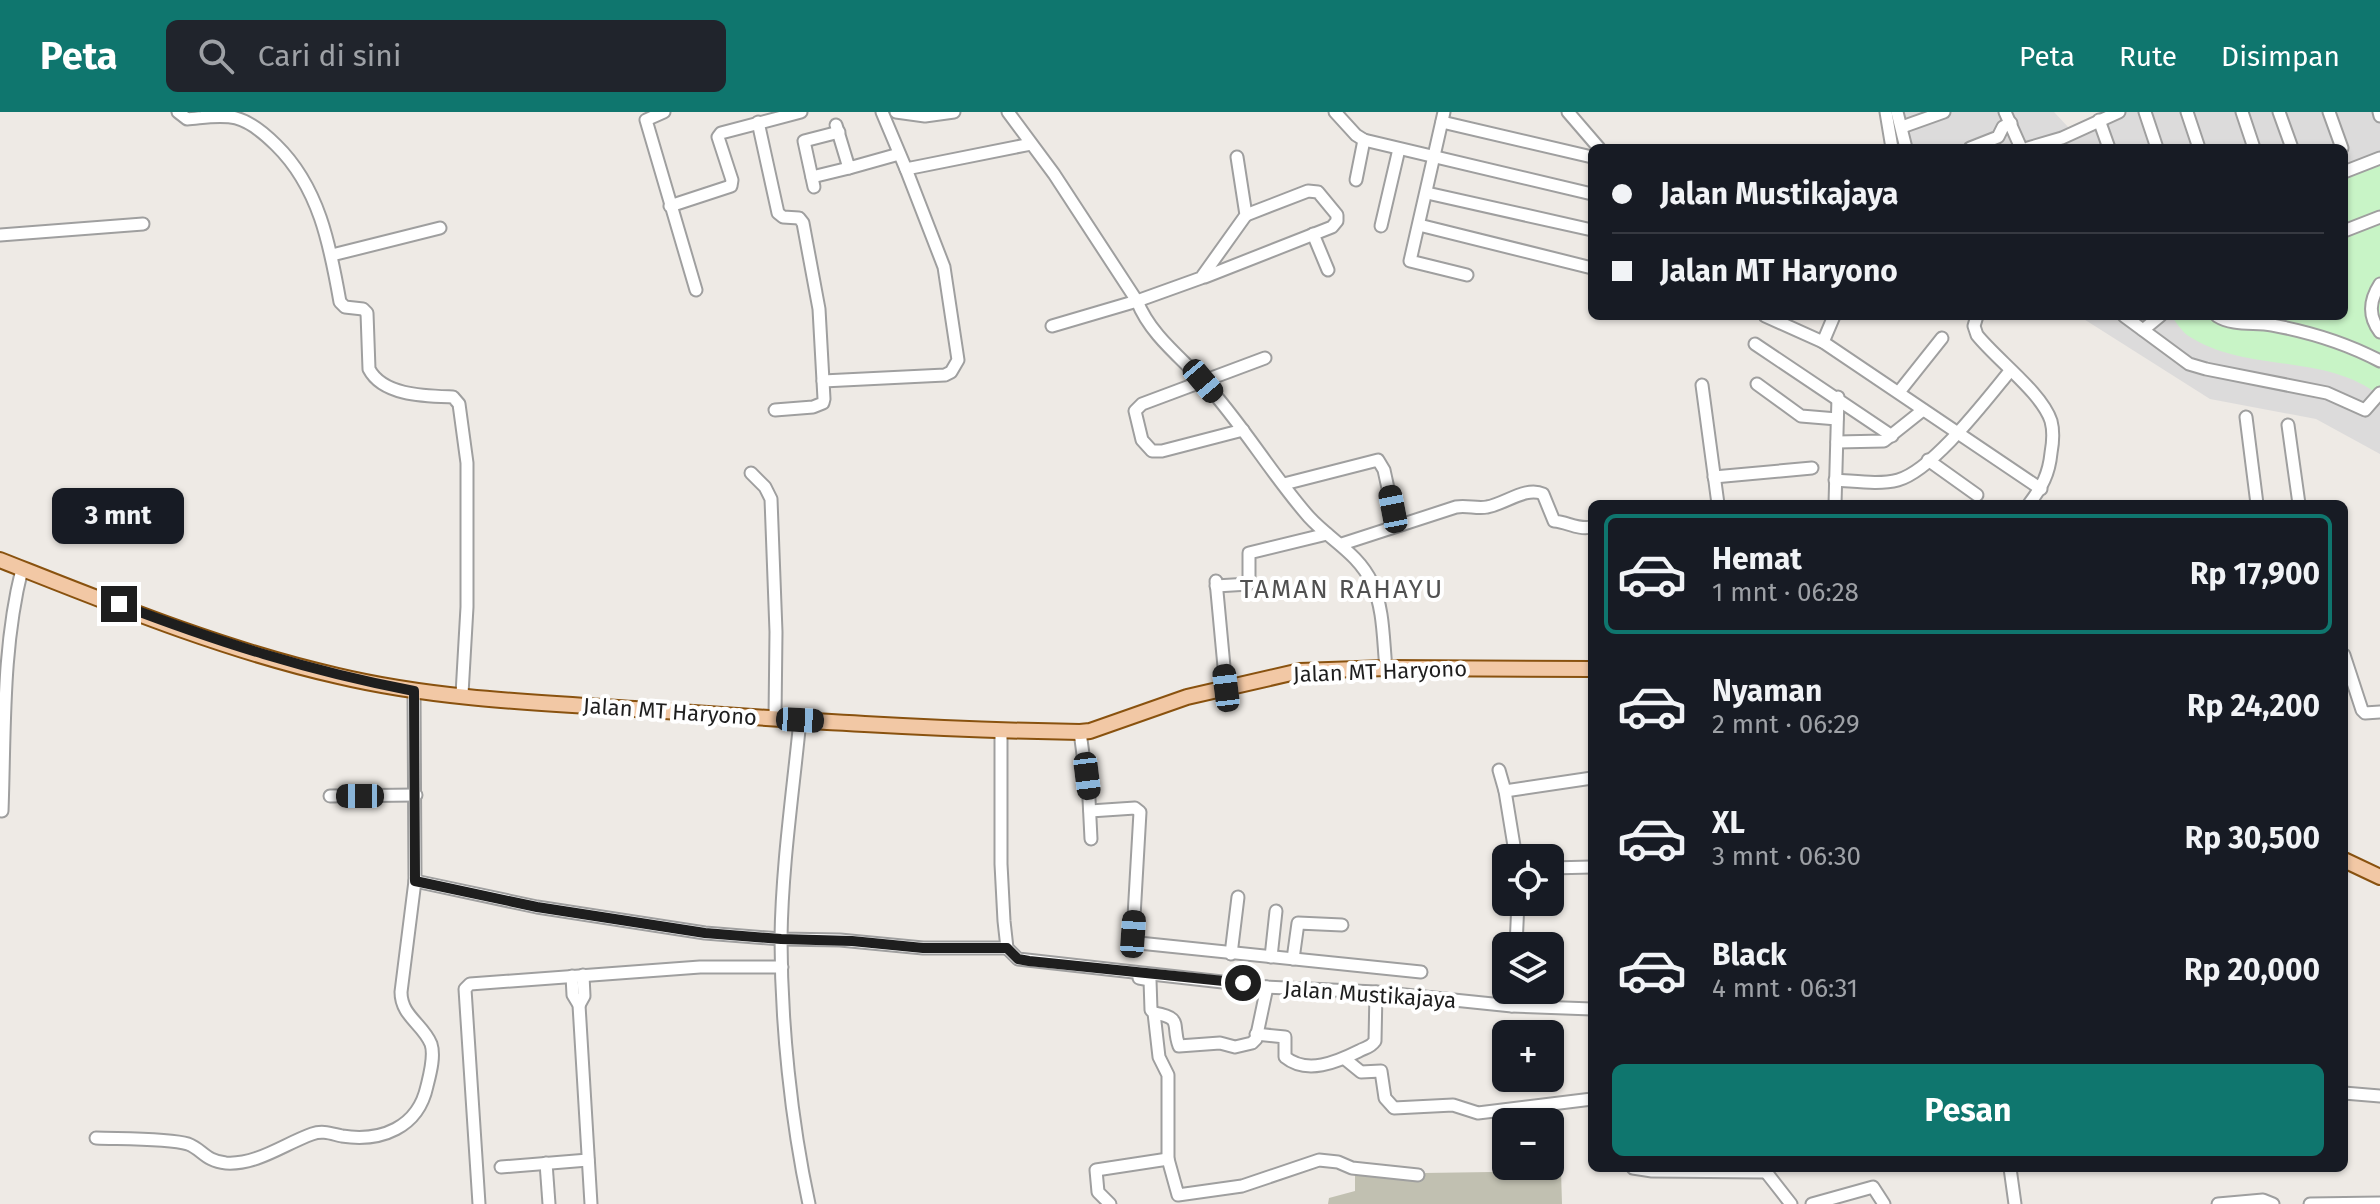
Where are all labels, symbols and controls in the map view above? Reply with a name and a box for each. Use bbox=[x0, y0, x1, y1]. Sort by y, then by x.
search box bbox=[166, 20, 726, 92]
text: Peta bbox=[40, 33, 118, 79]
icon: search bbox=[194, 34, 238, 78]
text: Cari di sini bbox=[258, 38, 401, 74]
text: Peta bbox=[2019, 40, 2075, 73]
text: Rute bbox=[2119, 40, 2177, 73]
text: Disimpan bbox=[2221, 40, 2340, 73]
text: Jalan Mustikajaya bbox=[1660, 176, 1899, 212]
text: Jalan MT Haryono bbox=[1660, 253, 1898, 289]
car bbox=[1178, 355, 1228, 407]
car bbox=[1377, 483, 1409, 535]
callout: 3 mnt bbox=[53, 488, 185, 544]
text: 3 mnt bbox=[85, 500, 151, 531]
icon: car bbox=[1616, 538, 1688, 610]
text: Hemat bbox=[1712, 541, 1802, 577]
text: Rp 17,900 bbox=[2190, 556, 2320, 592]
district label: TAMAN RAHAYU bbox=[1240, 574, 1444, 605]
text: 1 mnt · 06:28 bbox=[1712, 577, 1859, 608]
route end bbox=[101, 586, 137, 622]
street label: Jalan MT Haryono bbox=[1292, 655, 1468, 688]
car bbox=[1211, 663, 1241, 713]
icon: car bbox=[1616, 670, 1688, 742]
text: Nyaman bbox=[1712, 673, 1822, 709]
text: Rp 24,200 bbox=[2187, 688, 2320, 724]
street label: Jalan MT Haryono bbox=[582, 692, 758, 731]
car bbox=[775, 707, 825, 733]
text: 2 mnt · 06:29 bbox=[1712, 709, 1860, 740]
car bbox=[1072, 751, 1102, 801]
car bbox=[336, 784, 384, 808]
icon: car bbox=[1616, 802, 1688, 874]
text: XL bbox=[1712, 805, 1745, 841]
text: Rp 30,500 bbox=[2185, 820, 2320, 856]
text: 3 mnt · 06:30 bbox=[1712, 841, 1861, 872]
map controls bbox=[1492, 844, 1564, 1180]
button: locate bbox=[1492, 844, 1564, 916]
car bbox=[1119, 909, 1147, 959]
button: layers bbox=[1492, 932, 1564, 1004]
icon: car bbox=[1616, 934, 1688, 1006]
text: Black bbox=[1712, 937, 1787, 973]
text: Rp 20,000 bbox=[2184, 952, 2320, 988]
route start bbox=[1225, 965, 1261, 1001]
text: 4 mnt · 06:31 bbox=[1712, 973, 1858, 1004]
street label: Jalan Mustikajaya bbox=[1283, 975, 1457, 1014]
button: + bbox=[1492, 1020, 1564, 1092]
button: Pesan bbox=[1612, 1064, 2324, 1156]
button: − bbox=[1492, 1108, 1564, 1180]

